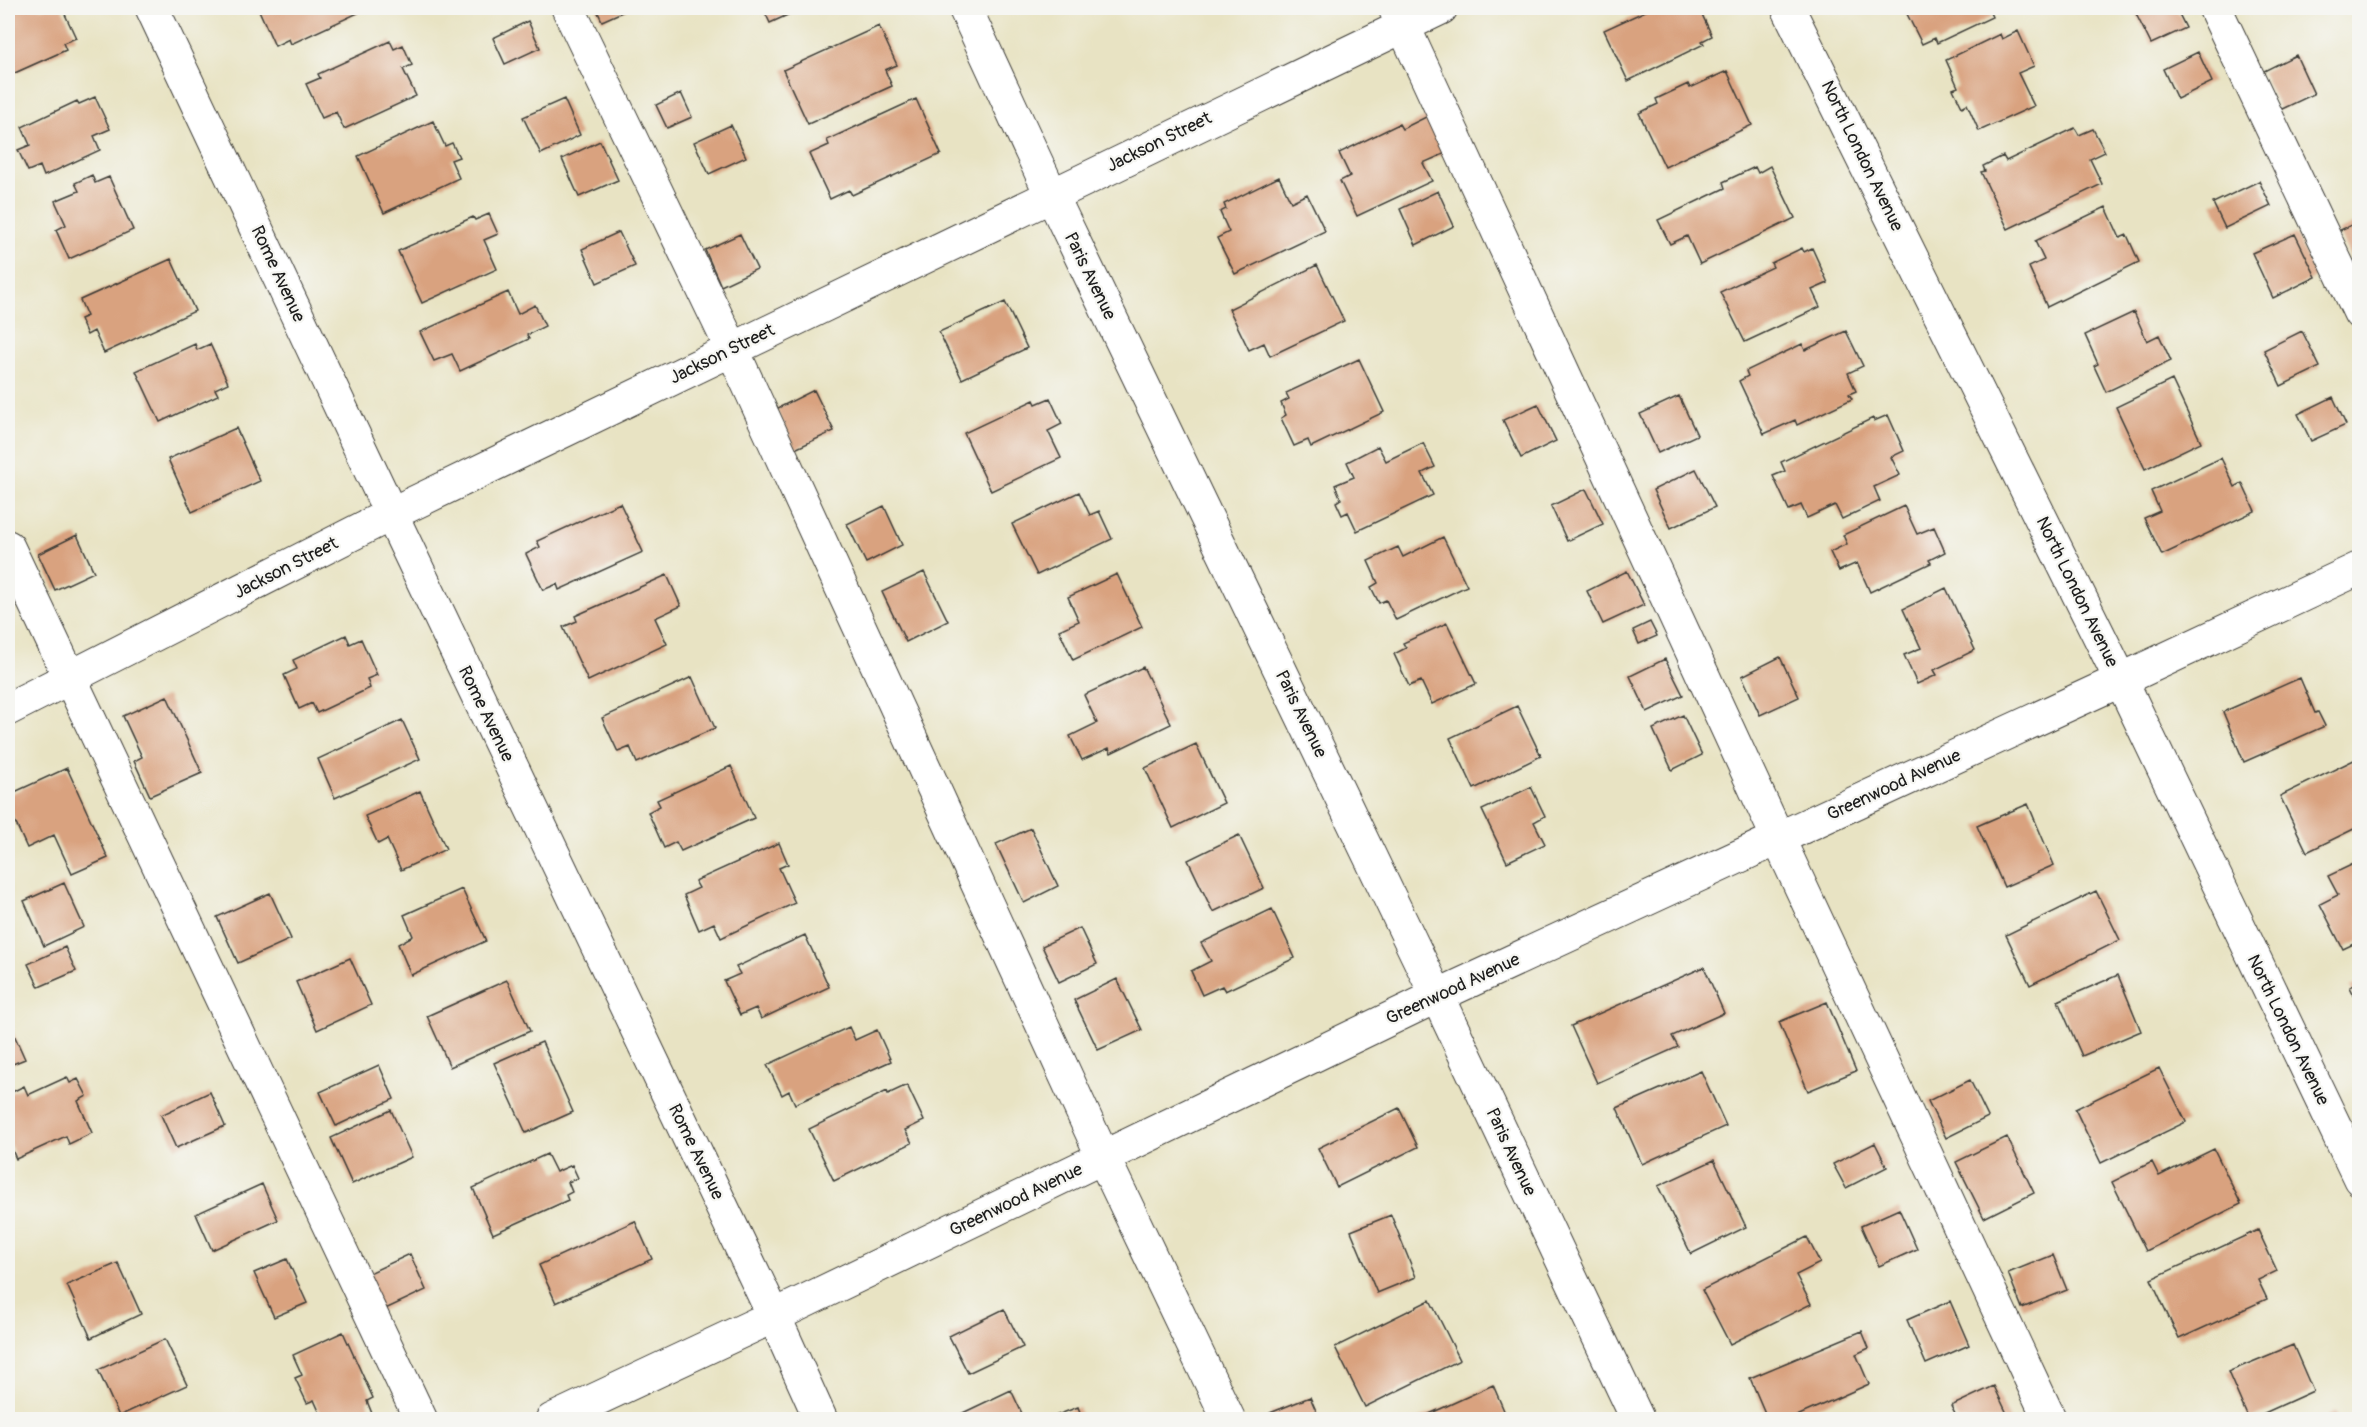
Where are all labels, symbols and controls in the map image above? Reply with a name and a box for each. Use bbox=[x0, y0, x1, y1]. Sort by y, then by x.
street label: North London Avenue bbox=[1815, 77, 1909, 235]
street label: Jackson Street bbox=[1103, 106, 1216, 177]
street label: Rome Avenue bbox=[246, 222, 310, 326]
street label: Paris Avenue bbox=[1059, 228, 1121, 324]
street label: Jackson Street bbox=[666, 318, 779, 389]
street label: North London Avenue bbox=[2030, 513, 2124, 671]
street label: Jackson Street bbox=[230, 532, 343, 604]
street label: Rome Avenue bbox=[453, 662, 519, 766]
street label: Paris Avenue bbox=[1270, 666, 1332, 762]
street label: Greenwood Avenue bbox=[1823, 744, 1965, 826]
street label: Greenwood Avenue bbox=[1382, 948, 1524, 1030]
street label: North London Avenue bbox=[2241, 951, 2335, 1109]
street label: Rome Avenue bbox=[663, 1100, 729, 1204]
street label: Paris Avenue bbox=[1481, 1104, 1541, 1200]
street label: Greenwood Avenue bbox=[946, 1158, 1086, 1242]

